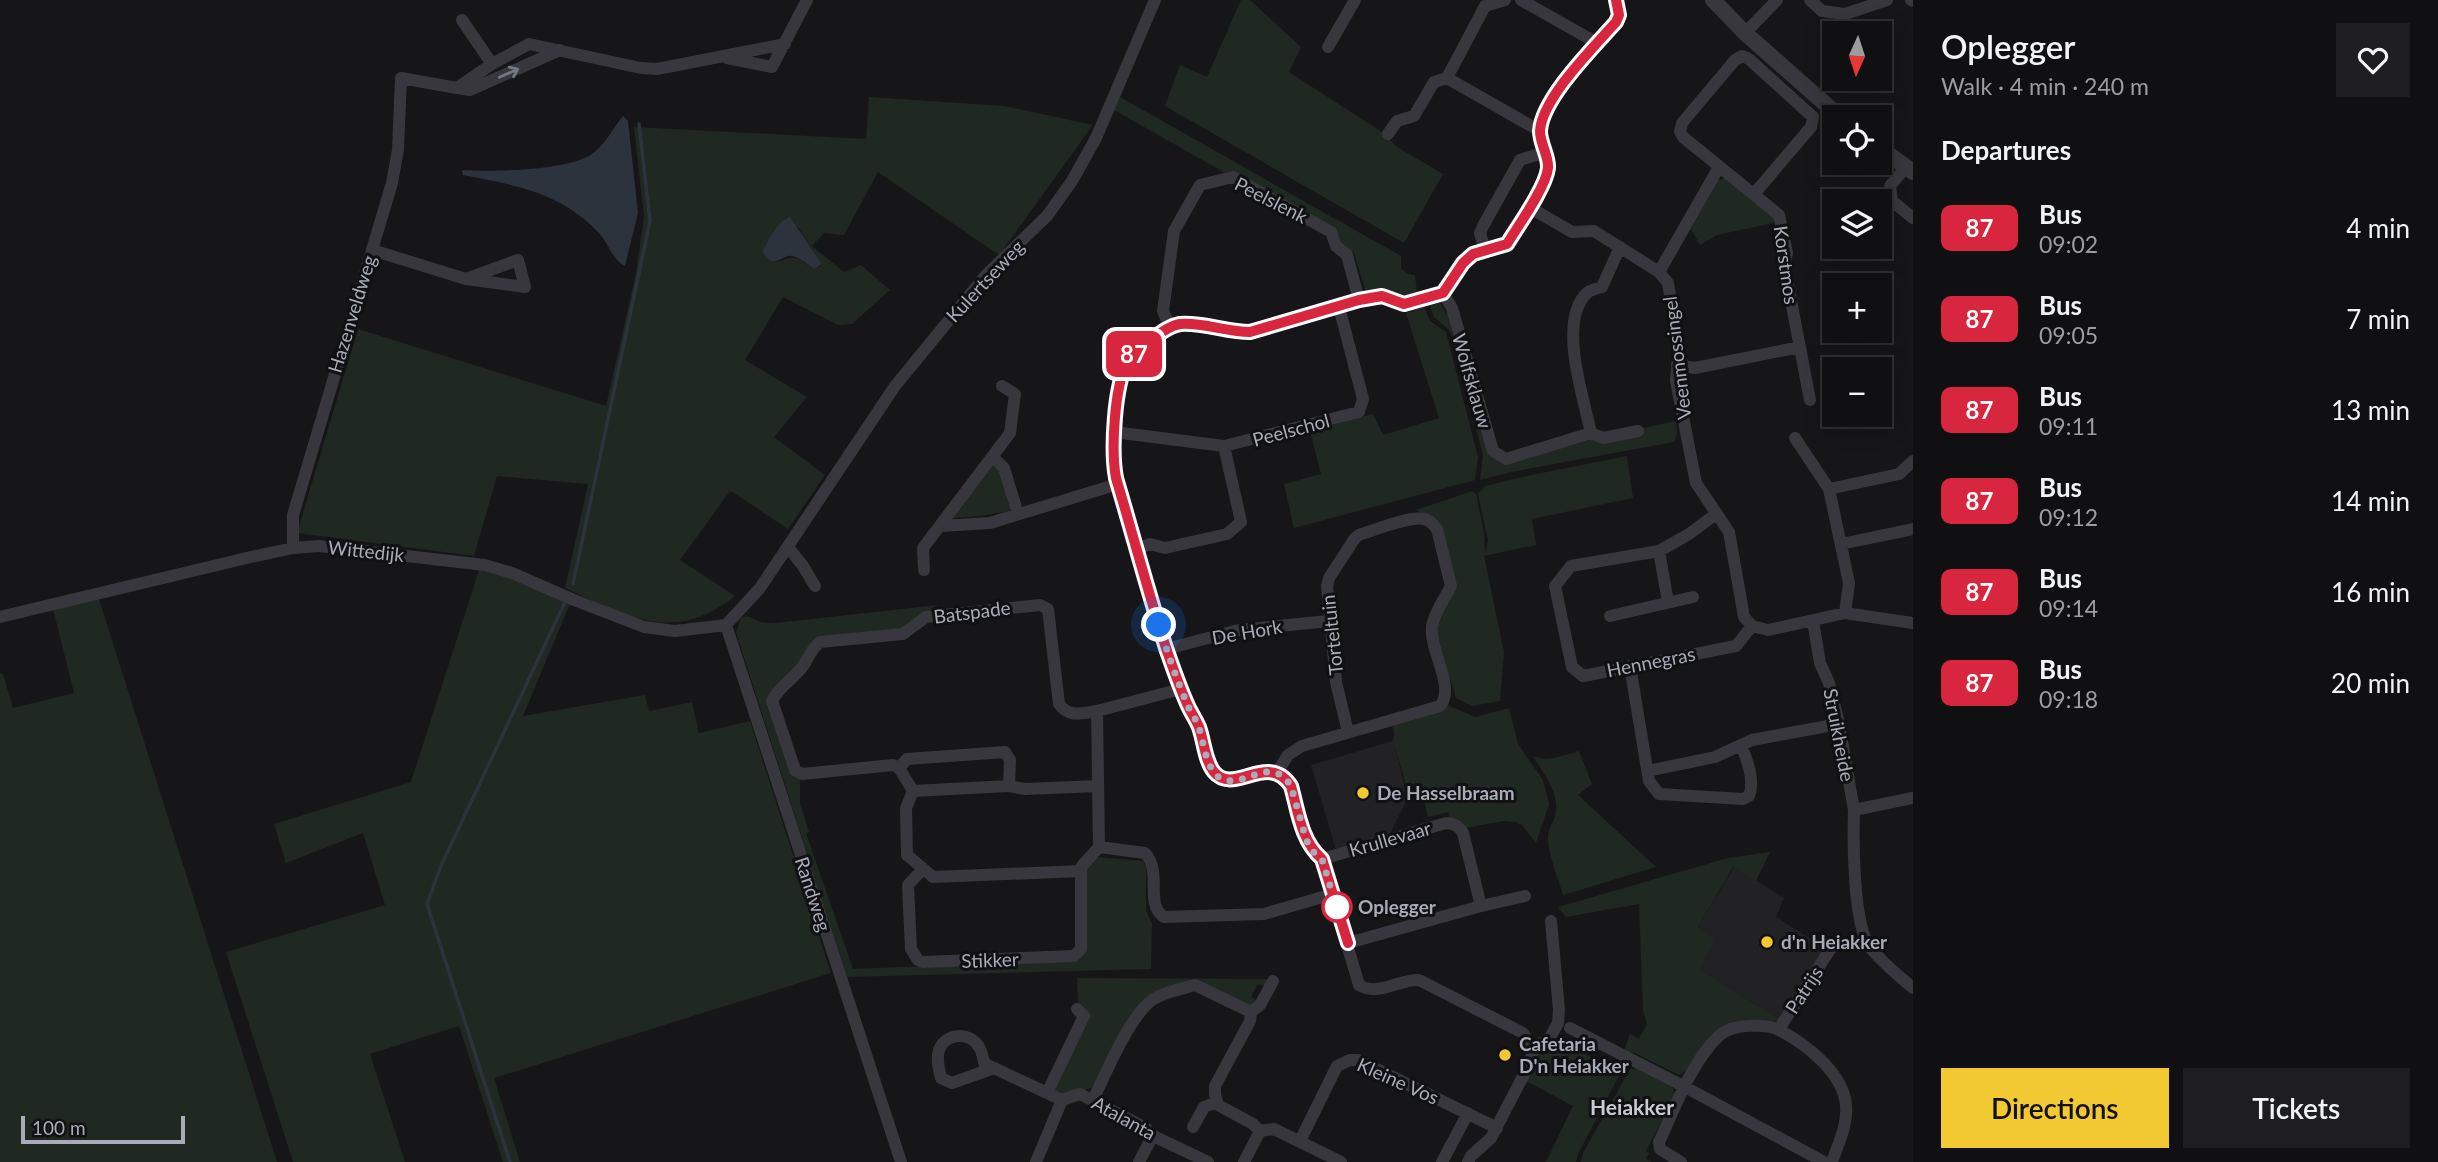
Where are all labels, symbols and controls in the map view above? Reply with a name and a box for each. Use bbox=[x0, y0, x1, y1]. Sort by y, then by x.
north arrow bbox=[1822, 21, 1892, 91]
map controls bbox=[1822, 21, 1892, 427]
button: heart bbox=[2336, 23, 2410, 97]
text: Oplegger bbox=[1941, 26, 2075, 66]
one-way arrow bbox=[498, 66, 519, 79]
text: Walk · 4 min · 240 m bbox=[1941, 72, 2149, 100]
button: locate bbox=[1822, 105, 1892, 175]
text: Departures bbox=[1941, 134, 2071, 166]
street label: Peelslenk bbox=[1231, 171, 1312, 228]
button: layers bbox=[1822, 189, 1892, 259]
text: Bus bbox=[2039, 198, 2082, 230]
text: 4 min bbox=[2346, 212, 2410, 244]
text: 87 bbox=[1966, 213, 1993, 242]
street label: Korstmos bbox=[1770, 224, 1803, 306]
text: 09:02 bbox=[2039, 230, 2098, 258]
street label: Kulertseweg bbox=[941, 235, 1029, 326]
street label: Hazenveldweg bbox=[323, 252, 380, 376]
button: + bbox=[1822, 273, 1892, 343]
text: Bus bbox=[2039, 289, 2082, 321]
street label: Veenmossingel bbox=[1658, 295, 1695, 421]
text: 7 min bbox=[2346, 303, 2410, 335]
text: 87 bbox=[1966, 304, 1993, 333]
text: 09:05 bbox=[2039, 321, 2098, 349]
line badge: 87 bbox=[1102, 331, 1166, 377]
street label: Wolfsklauw bbox=[1448, 331, 1497, 431]
text: 87 bbox=[1120, 339, 1148, 368]
button: − bbox=[1822, 357, 1892, 427]
text: Bus bbox=[2039, 380, 2082, 412]
text: 13 min bbox=[2331, 394, 2410, 426]
text: 87 bbox=[1966, 395, 1993, 424]
street label: Peelschol bbox=[1250, 408, 1332, 451]
text: 09:11 bbox=[2039, 412, 2098, 440]
text: Bus bbox=[2039, 471, 2082, 503]
text: 14 min bbox=[2331, 485, 2410, 517]
text: 87 bbox=[1966, 486, 1993, 515]
text: 09:12 bbox=[2039, 503, 2098, 531]
street label: Wittedijk bbox=[327, 535, 406, 566]
text: Bus bbox=[2039, 562, 2082, 594]
text: 16 min bbox=[2331, 576, 2410, 608]
text: 87 bbox=[1966, 577, 1993, 606]
street label: Torteltuin bbox=[1316, 594, 1347, 676]
text: 09:14 bbox=[2039, 594, 2098, 622]
street label: Batspade bbox=[932, 595, 1012, 628]
your location bbox=[1141, 607, 1176, 642]
street label: De Hork bbox=[1210, 614, 1284, 649]
street label: Hennegras bbox=[1605, 642, 1697, 681]
text: Bus bbox=[2039, 653, 2082, 685]
text: 20 min bbox=[2331, 667, 2410, 699]
text: 87 bbox=[1966, 668, 1993, 697]
text: 09:18 bbox=[2039, 685, 2098, 713]
street label: Struikheide bbox=[1819, 686, 1860, 783]
place label: De Hasselbraam bbox=[1377, 781, 1515, 804]
marker: De Hasselbraam bbox=[1355, 785, 1371, 801]
street label: Krullevaar bbox=[1346, 816, 1434, 861]
street label: Randweg bbox=[791, 854, 836, 934]
marker: Oplegger bbox=[1322, 892, 1352, 922]
place label: Oplegger bbox=[1358, 895, 1437, 918]
place label: d'n Heiakker bbox=[1781, 930, 1888, 953]
marker: d'n Heiakker bbox=[1759, 934, 1775, 950]
street label: Stikker bbox=[961, 947, 1019, 972]
street label: Patrijs bbox=[1780, 962, 1827, 1018]
place label: Cafetaria D'n Heiakker bbox=[1519, 1032, 1630, 1077]
marker: Cafetaria D'n Heiakker bbox=[1497, 1047, 1513, 1063]
street label: Kleine Vos bbox=[1354, 1052, 1443, 1109]
button: Directions bbox=[1941, 1068, 2169, 1148]
button: Tickets bbox=[2183, 1068, 2410, 1148]
street label: Atalanta bbox=[1088, 1091, 1160, 1144]
district label: Heiakker bbox=[1590, 1094, 1674, 1119]
scale bar bbox=[21, 1113, 186, 1145]
text: 100 m bbox=[32, 1116, 86, 1139]

